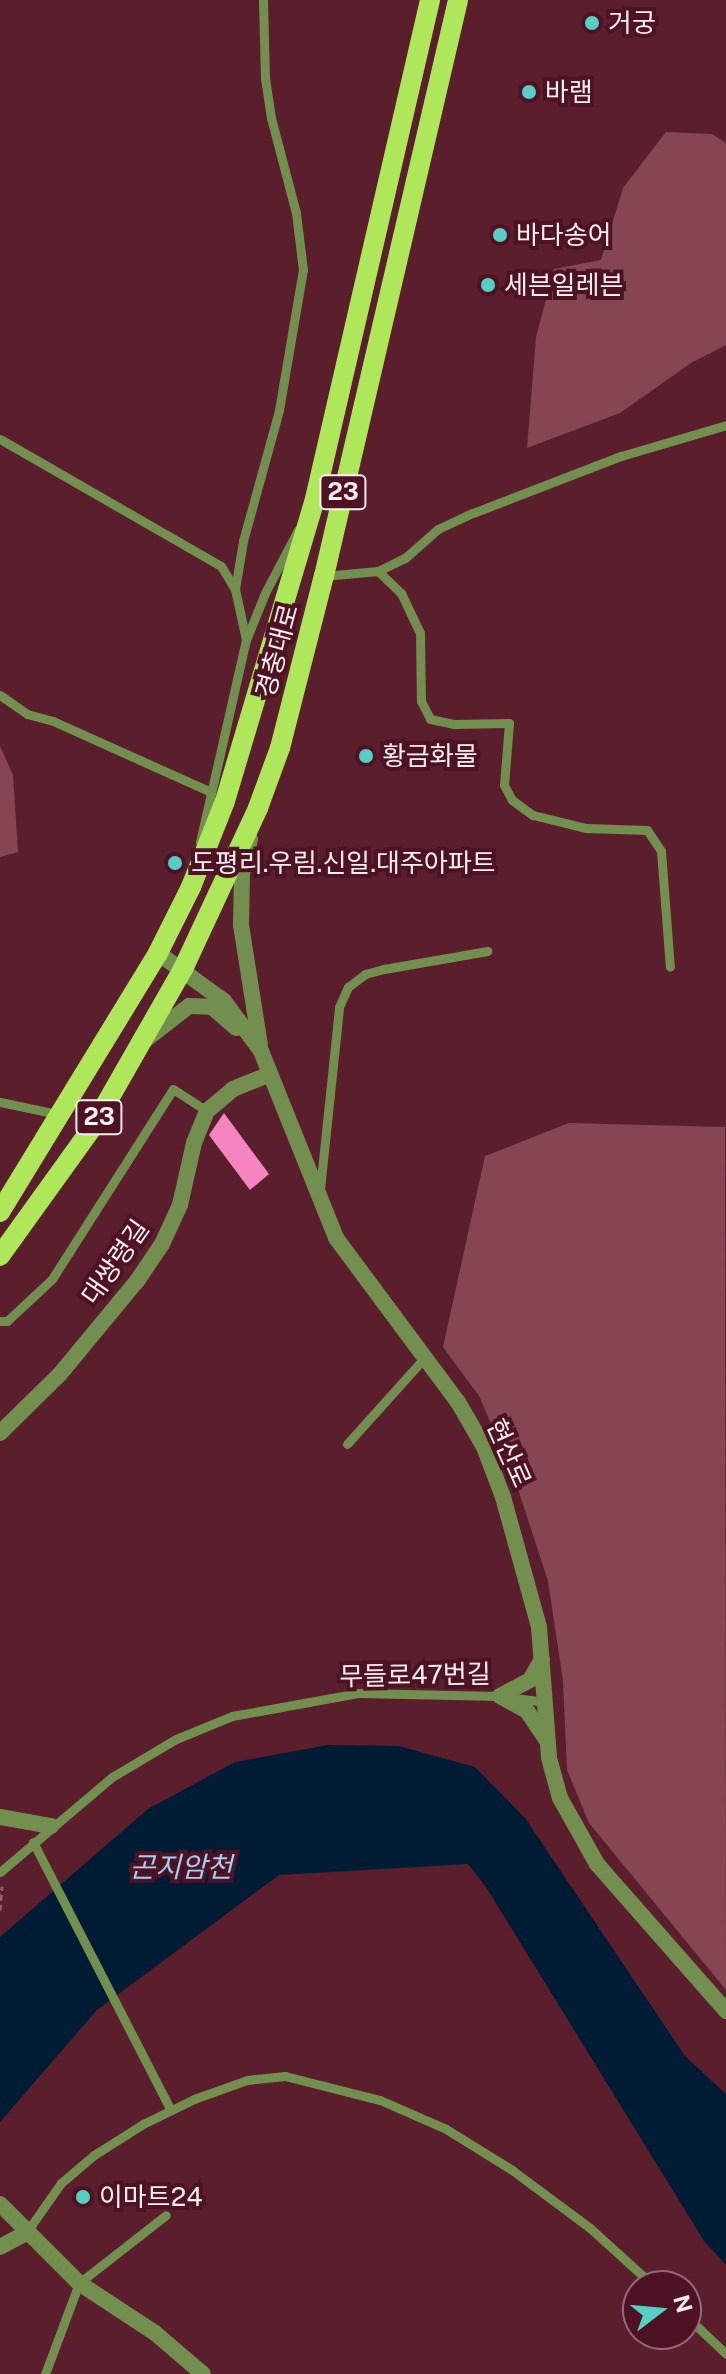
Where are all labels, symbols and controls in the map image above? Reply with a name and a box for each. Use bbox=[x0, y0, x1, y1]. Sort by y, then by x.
place label: 거궁 bbox=[608, 7, 656, 39]
marker: 거궁 bbox=[583, 14, 601, 32]
place label: 바램 bbox=[545, 76, 593, 108]
marker: 바램 bbox=[520, 83, 538, 101]
place label: 바다송어 bbox=[516, 219, 612, 251]
marker: 바다송어 bbox=[491, 226, 509, 244]
place label: 세븐일레븐 bbox=[504, 269, 624, 301]
marker: 세븐일레븐 bbox=[479, 276, 497, 294]
road number: 23 bbox=[319, 472, 367, 512]
street label: 경충대로 bbox=[250, 601, 304, 701]
place label: 황금화물 bbox=[382, 740, 478, 772]
marker: 황금화물 bbox=[357, 747, 375, 765]
place label: 도평리.우림.신일.대주아파트 bbox=[191, 847, 496, 879]
marker: 도평리.우림.신일.대주아파트 bbox=[166, 854, 184, 872]
road number: 23 bbox=[75, 1097, 123, 1137]
street label: 대쌍령길 bbox=[75, 1214, 155, 1310]
street label: 현산로 bbox=[480, 1414, 538, 1492]
street label: 무들로47번길 bbox=[339, 1658, 491, 1692]
water label: 곤지암천 bbox=[129, 1850, 233, 1884]
place label: 이마트24 bbox=[99, 2181, 203, 2213]
marker: 이마트24 bbox=[74, 2188, 92, 2206]
north arrow bbox=[622, 2270, 702, 2350]
text: N bbox=[668, 2292, 698, 2316]

